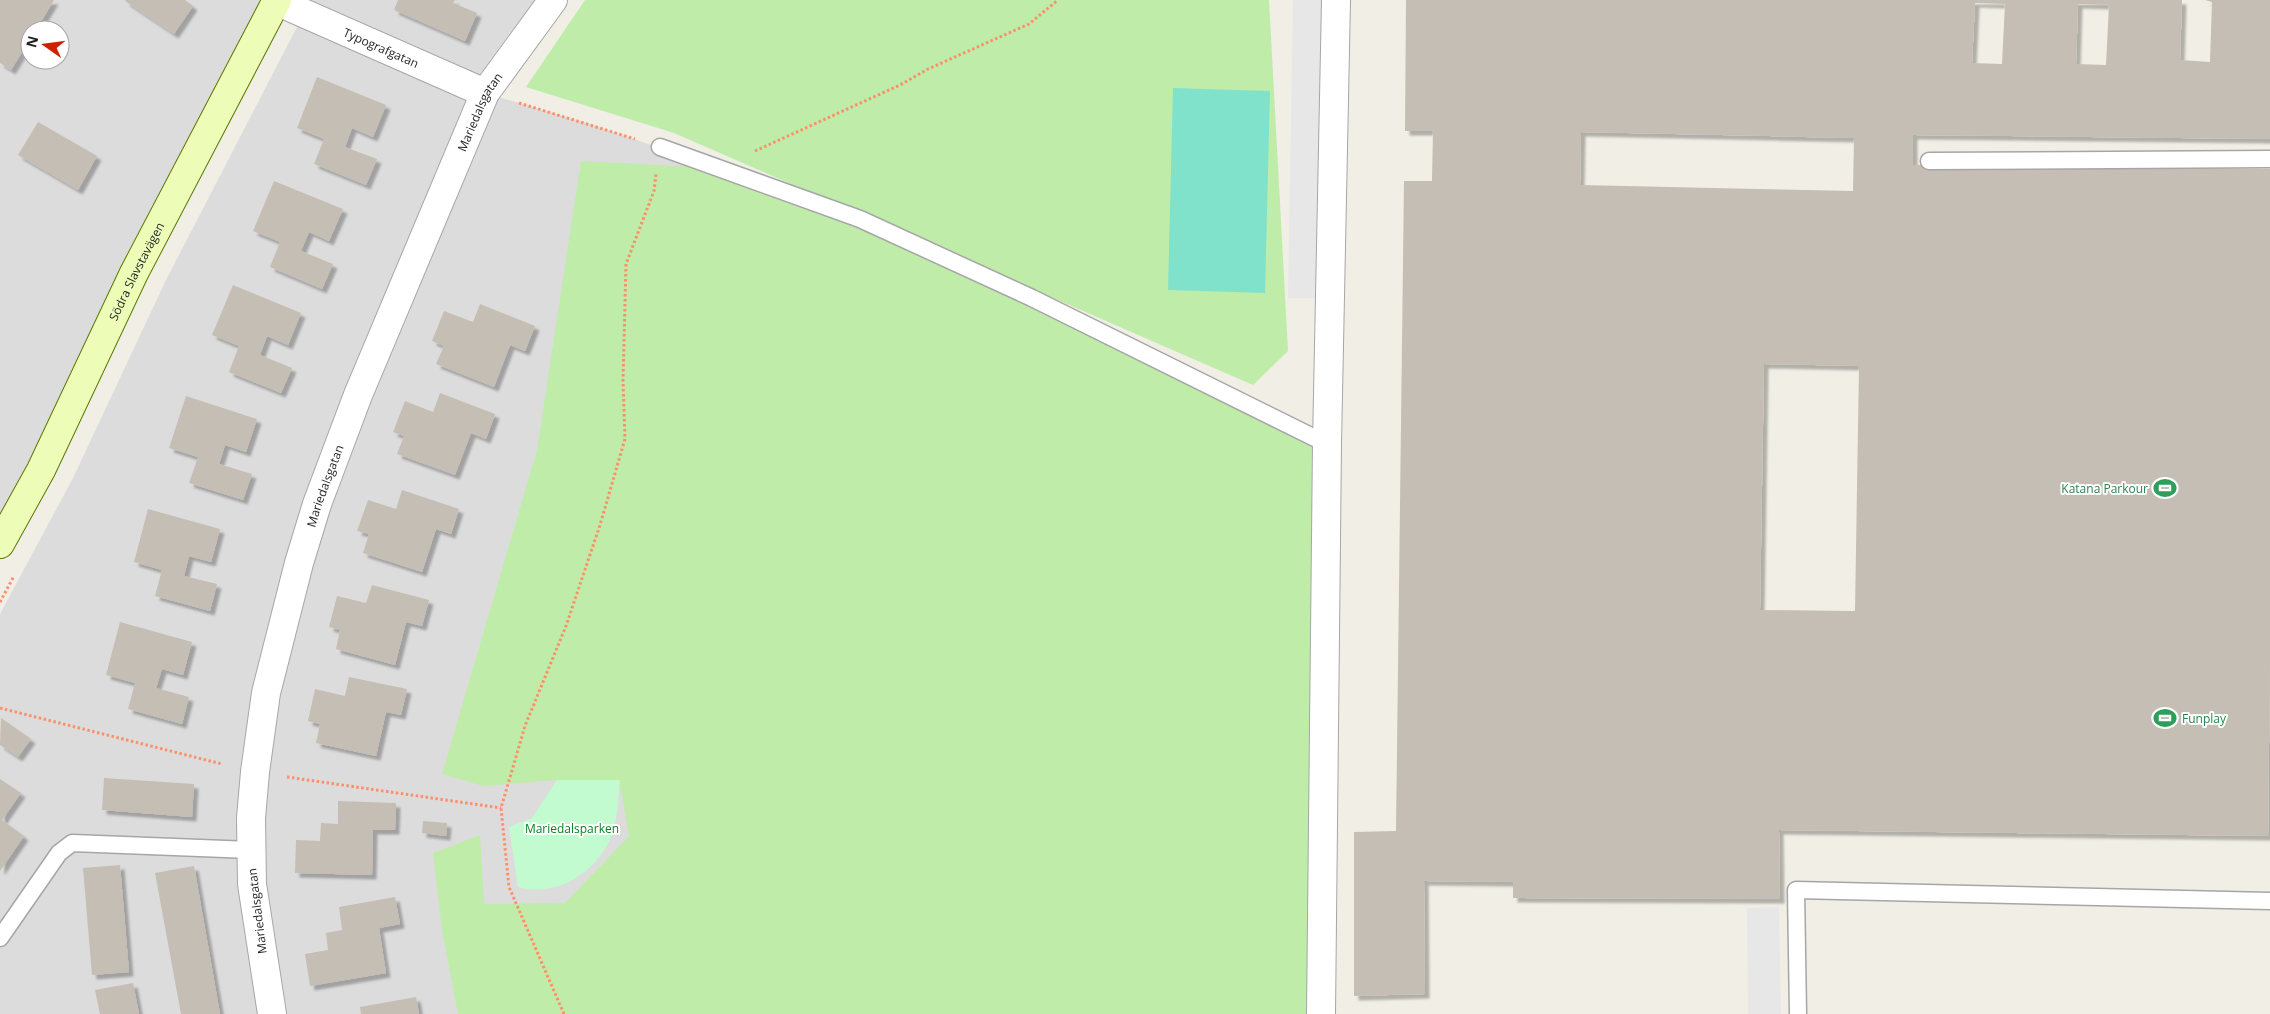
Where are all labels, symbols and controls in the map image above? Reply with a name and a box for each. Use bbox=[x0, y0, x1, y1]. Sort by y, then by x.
north arrow bbox=[20, 20, 70, 70]
street label: Typografgatan bbox=[341, 23, 422, 71]
text: N bbox=[21, 34, 42, 50]
street label: Mariedalsgatan bbox=[453, 69, 506, 154]
street label: Södra Slavstavägen bbox=[104, 219, 168, 323]
street label: Mariedalsgatan bbox=[302, 442, 347, 529]
sports icon: Katana Parkour bbox=[2152, 475, 2178, 501]
place label: Katana Parkour bbox=[2061, 480, 2148, 497]
sports icon: Funplay bbox=[2152, 705, 2178, 731]
place label: Funplay bbox=[2182, 710, 2227, 727]
park label: Mariedalsparken bbox=[525, 820, 619, 837]
street label: Mariedalsgatan bbox=[243, 867, 271, 955]

